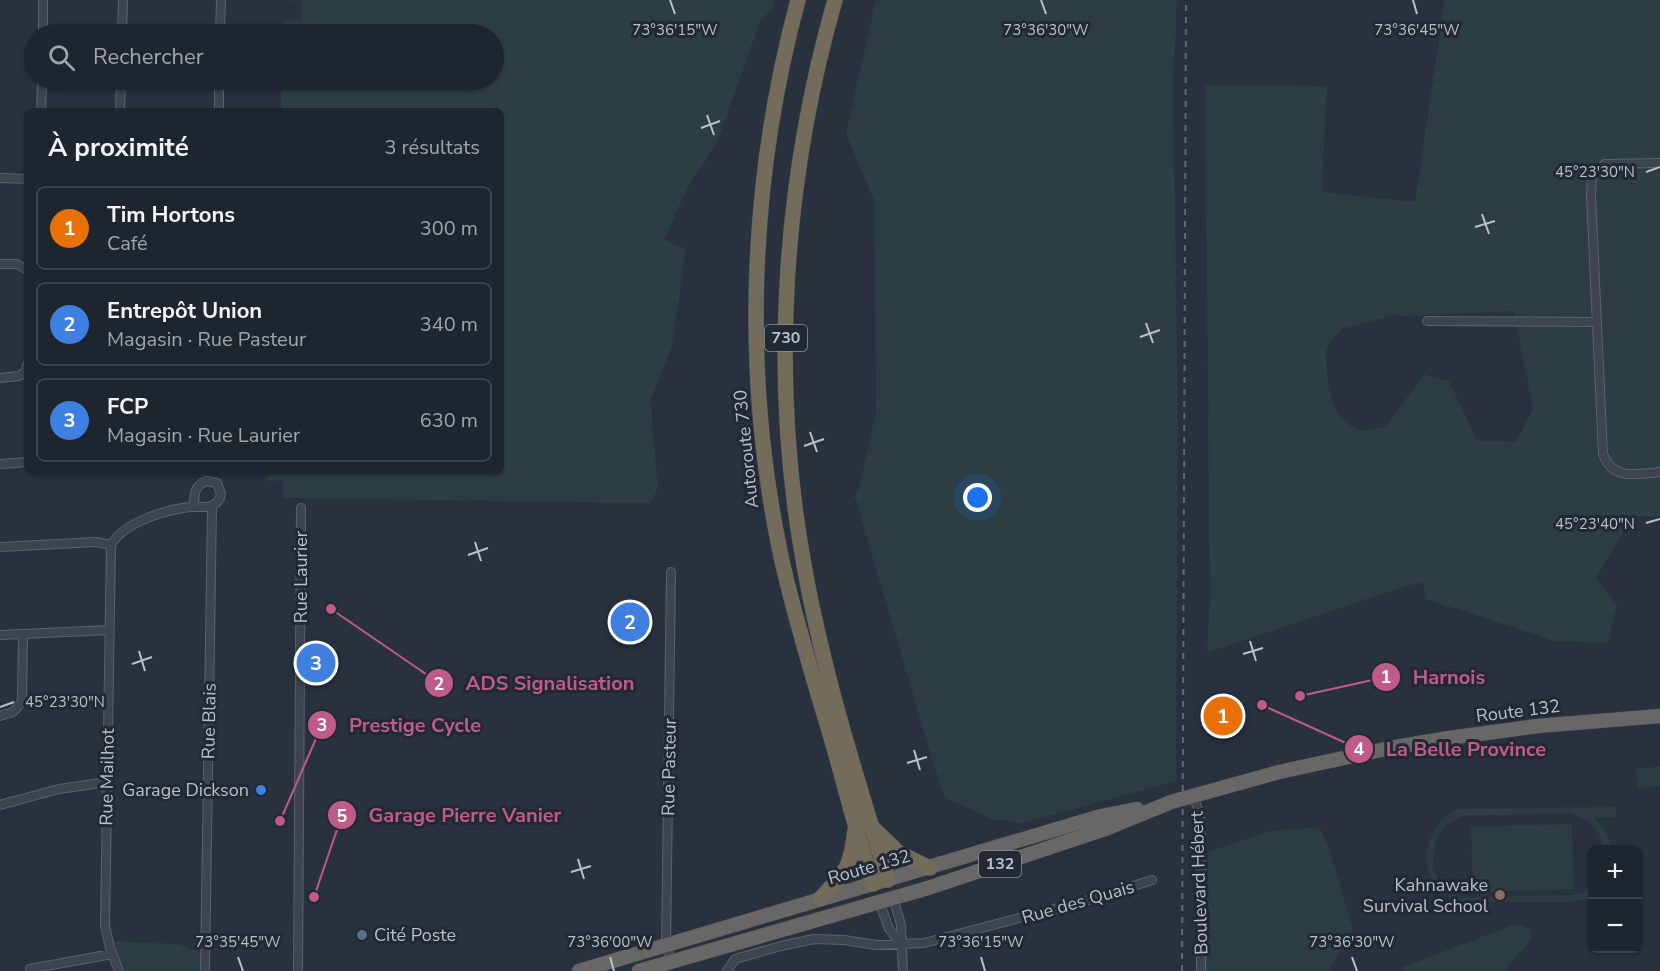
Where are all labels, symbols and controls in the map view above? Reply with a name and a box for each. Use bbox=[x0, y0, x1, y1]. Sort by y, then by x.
text: 73°36'15"W bbox=[632, 20, 718, 40]
text: 73°36'30"W bbox=[1003, 20, 1089, 40]
text: 73°36'45"W bbox=[1374, 20, 1460, 40]
search box bbox=[24, 24, 504, 90]
icon: search bbox=[45, 41, 78, 74]
text: Rechercher bbox=[93, 42, 204, 72]
text: À proximité bbox=[48, 130, 189, 165]
text: 3 résultats bbox=[384, 134, 480, 161]
text: 45°23'30"N bbox=[1555, 162, 1635, 182]
text: Tim Hortons bbox=[107, 200, 235, 230]
text: 1 bbox=[64, 215, 76, 242]
text: 300 m bbox=[420, 215, 478, 242]
text: Café bbox=[107, 230, 148, 257]
text: Entrepôt Union bbox=[107, 296, 262, 326]
text: 2 bbox=[64, 311, 76, 338]
text: 340 m bbox=[420, 311, 478, 338]
road number: 730 bbox=[765, 325, 807, 351]
text: Magasin · Rue Pasteur bbox=[107, 326, 306, 353]
street label: Autoroute 730 bbox=[728, 389, 764, 509]
text: FCP bbox=[107, 392, 148, 422]
text: 3 bbox=[64, 407, 76, 434]
text: 630 m bbox=[420, 407, 478, 434]
text: Magasin · Rue Laurier bbox=[107, 422, 300, 449]
your location bbox=[963, 483, 992, 512]
text: 45°23'40"N bbox=[1555, 514, 1635, 534]
street label: Rue Laurier bbox=[289, 530, 313, 623]
pin: 2 bbox=[610, 600, 650, 644]
pin: 3 bbox=[296, 640, 336, 686]
callout: Harnois bbox=[1371, 658, 1497, 696]
callout: ADS Signalisation bbox=[424, 664, 646, 702]
text: Harnois bbox=[1413, 664, 1485, 691]
text: 1 bbox=[1381, 665, 1391, 689]
text: ADS Signalisation bbox=[466, 670, 634, 697]
text: 2 bbox=[434, 672, 444, 696]
street label: Rue Blais bbox=[196, 683, 222, 759]
text: 45°23'30"N bbox=[25, 692, 105, 712]
pin: 1 bbox=[1204, 694, 1242, 738]
street label: Route 132 bbox=[1474, 694, 1562, 728]
callout: Prestige Cycle bbox=[307, 706, 493, 744]
text: Prestige Cycle bbox=[349, 712, 481, 739]
text: 3 bbox=[317, 713, 327, 737]
street label: Rue Pasteur bbox=[656, 717, 682, 816]
street label: Rue Mailhot bbox=[94, 727, 120, 826]
callout: La Belle Province bbox=[1344, 730, 1559, 768]
text: La Belle Province bbox=[1386, 736, 1546, 763]
text: 4 bbox=[1354, 737, 1365, 761]
place label: Garage Dickson bbox=[122, 778, 249, 802]
marker: Garage Dickson bbox=[254, 783, 268, 797]
callout: Garage Pierre Vanier bbox=[327, 796, 573, 834]
text: Garage Pierre Vanier bbox=[369, 802, 562, 829]
text: 5 bbox=[337, 804, 348, 828]
street label: Boulevard Hébert bbox=[1184, 810, 1213, 955]
street label: Route 132 bbox=[825, 844, 913, 890]
map controls bbox=[1588, 845, 1642, 953]
button: + bbox=[1588, 845, 1642, 899]
road number: 132 bbox=[979, 851, 1021, 877]
place label: Kahnawake Survival School bbox=[1363, 873, 1489, 918]
street label: Rue des Quais bbox=[1019, 874, 1137, 930]
marker: Kahnawake Survival School bbox=[1493, 888, 1507, 902]
button: − bbox=[1588, 899, 1642, 953]
place label: Cité Poste bbox=[374, 923, 456, 947]
marker: Cité Poste bbox=[355, 928, 369, 942]
text: 73°35'45"W bbox=[195, 932, 281, 952]
text: 73°36'00"W bbox=[567, 932, 653, 952]
text: 73°36'15"W bbox=[938, 932, 1024, 952]
text: 73°36'30"W bbox=[1309, 932, 1395, 952]

